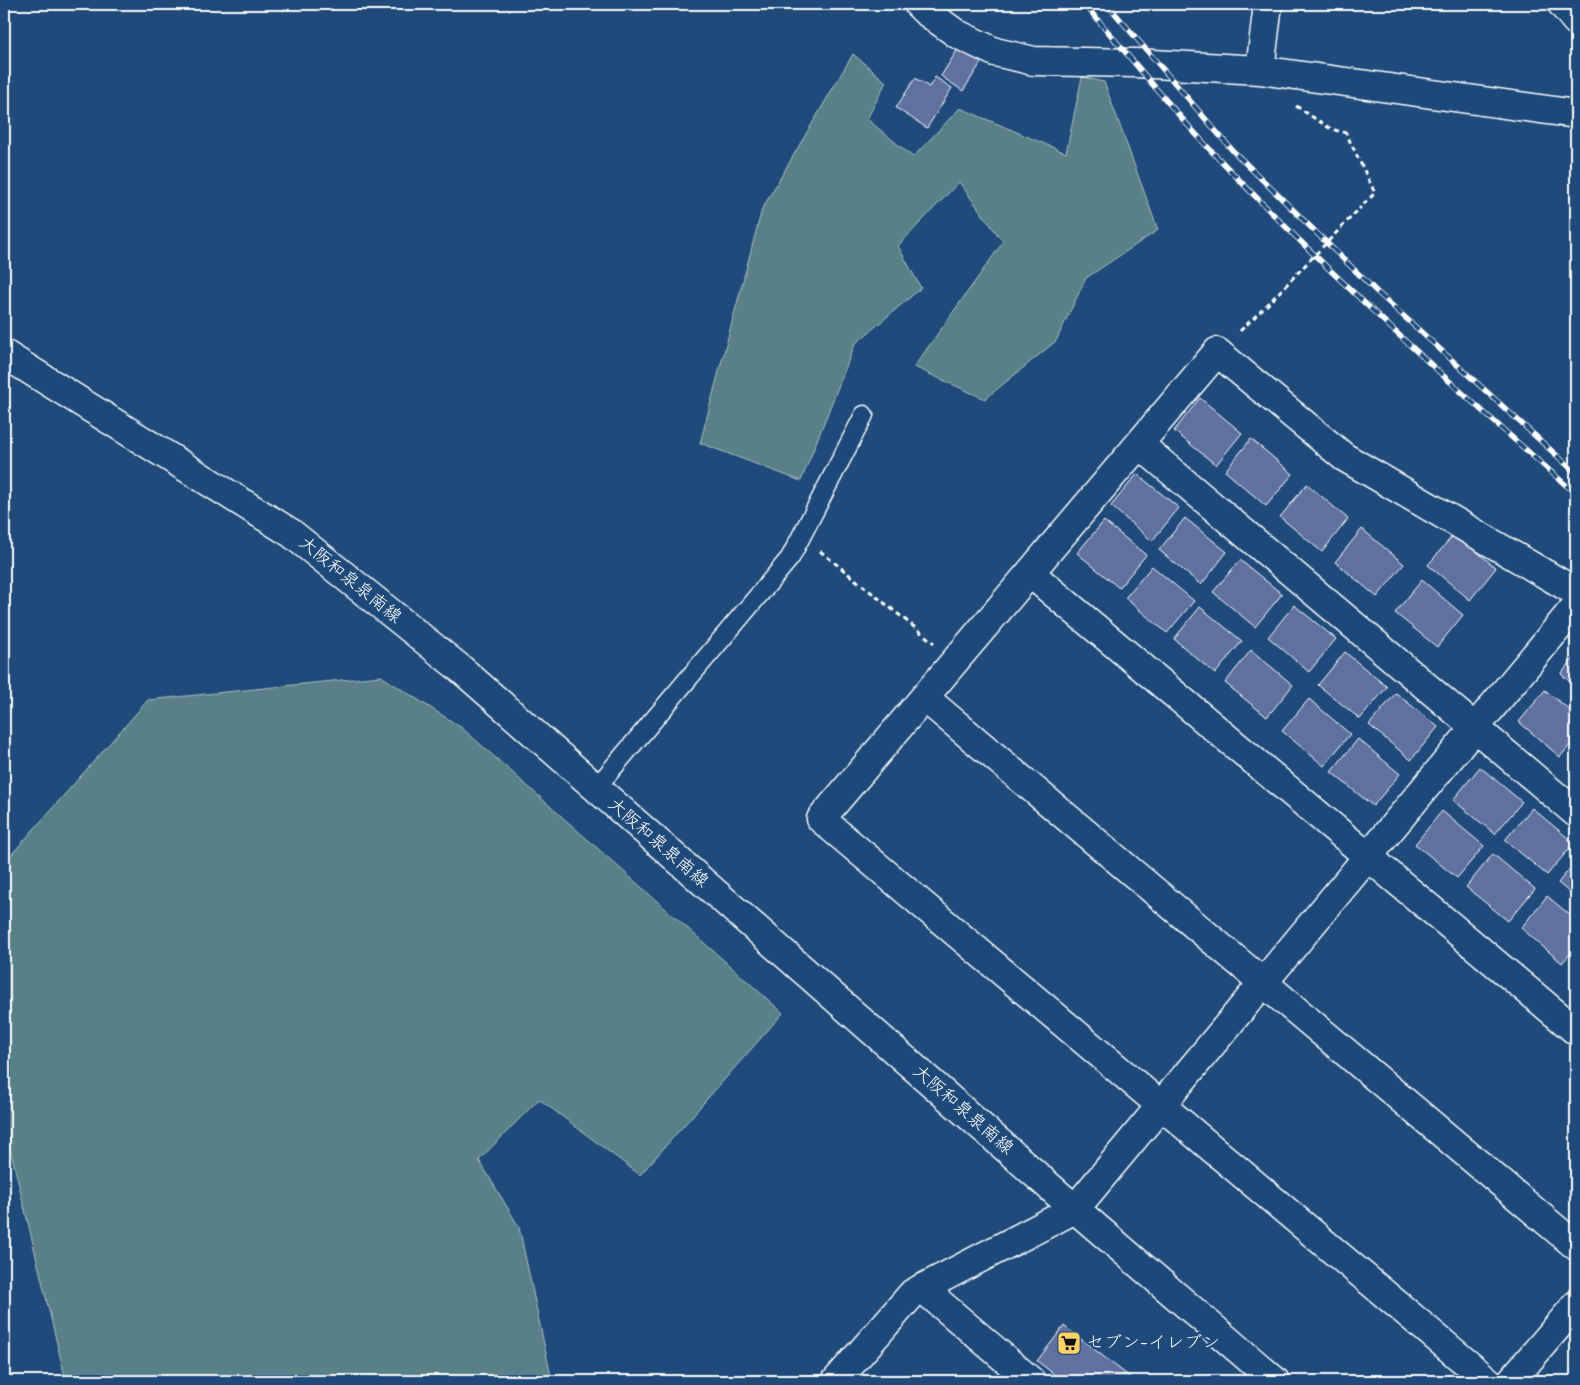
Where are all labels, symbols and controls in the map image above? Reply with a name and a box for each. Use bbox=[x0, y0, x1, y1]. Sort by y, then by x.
street label: 大阪和泉泉南線 bbox=[293, 531, 407, 629]
street label: 大阪和泉泉南線 bbox=[603, 793, 713, 893]
street label: 大阪和泉泉南線 bbox=[908, 1060, 1018, 1160]
supermarket icon: セブン-イレブン bbox=[1056, 1330, 1082, 1356]
place label: セブン-イレブン bbox=[1086, 1331, 1220, 1355]

